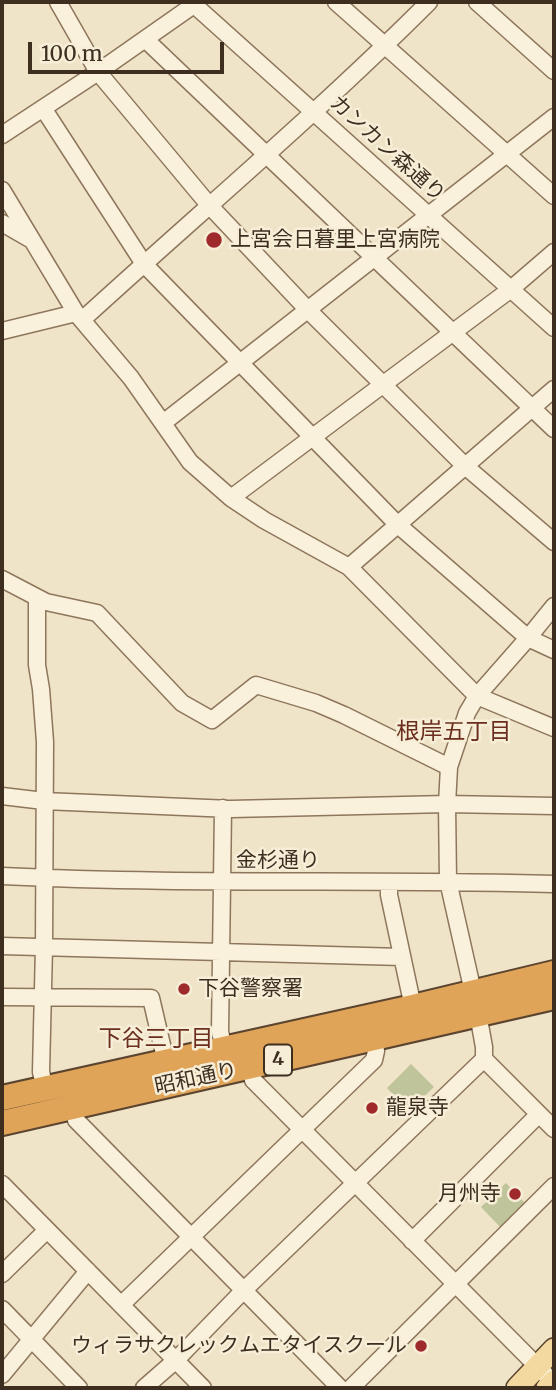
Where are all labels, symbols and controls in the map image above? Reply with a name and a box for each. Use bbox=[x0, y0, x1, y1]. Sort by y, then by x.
scale bar bbox=[32, 28, 228, 72]
text: 100 m bbox=[41, 40, 103, 67]
street label: カンカン森通り bbox=[324, 90, 450, 208]
place label: 上宮会日暮里上宮病院 bbox=[230, 227, 440, 253]
marker: 上宮会日暮里上宮病院 bbox=[204, 230, 224, 250]
district label: 根岸五丁目 bbox=[397, 718, 511, 746]
street label: 金杉通り bbox=[236, 848, 320, 874]
place label: 下谷警察署 bbox=[198, 976, 303, 1002]
marker: 下谷警察署 bbox=[176, 981, 192, 997]
district label: 下谷三丁目 bbox=[99, 1025, 213, 1053]
road number: 4 bbox=[264, 1044, 292, 1076]
street label: 昭和通り bbox=[152, 1058, 240, 1100]
place label: 龍泉寺 bbox=[386, 1095, 449, 1121]
marker: 龍泉寺 bbox=[364, 1100, 380, 1116]
place label: 月州寺 bbox=[438, 1181, 501, 1207]
marker: 月州寺 bbox=[507, 1186, 523, 1202]
place label: ウィラサクレックムエタイスクール bbox=[71, 1333, 407, 1359]
marker: ウィラサクレックムエタイスクール bbox=[413, 1338, 429, 1354]

